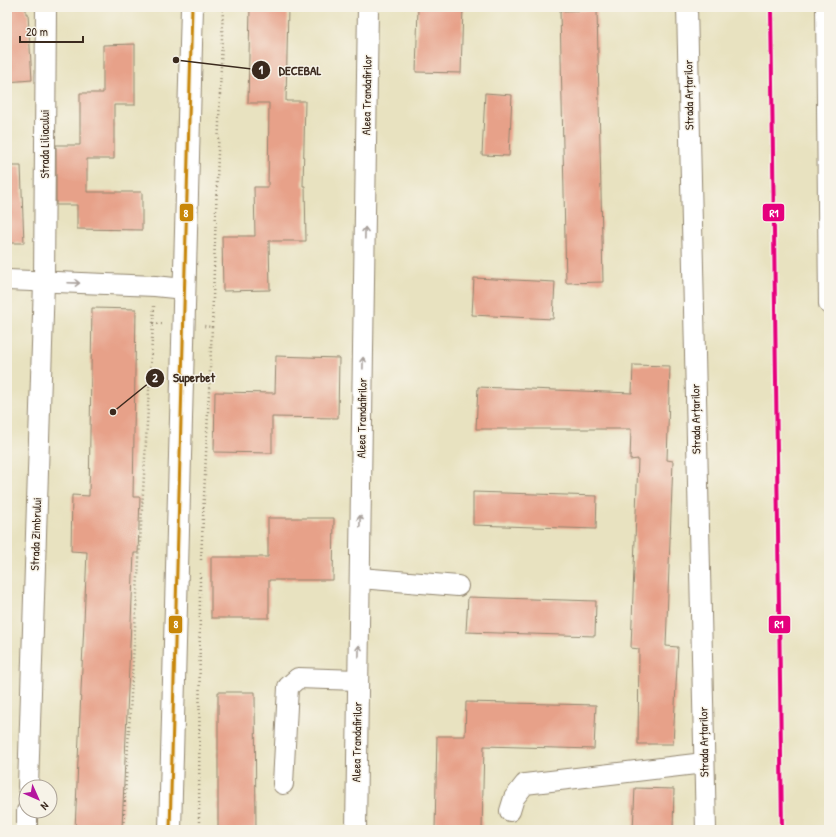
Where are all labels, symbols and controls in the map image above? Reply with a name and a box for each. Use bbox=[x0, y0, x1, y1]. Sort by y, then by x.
scale bar bbox=[20, 18, 83, 44]
text: 20 m bbox=[26, 23, 48, 40]
street label: Aleea Trandafirilor bbox=[357, 54, 376, 135]
callout: DECEBAL bbox=[251, 58, 329, 83]
street label: Strada Arțarilor bbox=[679, 59, 698, 130]
text: 1 bbox=[259, 61, 264, 78]
text: DECEBAL bbox=[279, 61, 321, 79]
street label: Strada Liliacului bbox=[36, 110, 53, 178]
line badge: 8 bbox=[179, 203, 194, 222]
line badge: R1 bbox=[762, 203, 785, 222]
text: 8 bbox=[184, 206, 189, 220]
text: R1 bbox=[770, 206, 779, 220]
one-way arrow bbox=[361, 227, 369, 240]
one-way arrow bbox=[67, 279, 80, 287]
one-way arrow bbox=[359, 357, 367, 370]
callout: Superbet bbox=[145, 365, 223, 390]
text: Superbet bbox=[173, 368, 215, 387]
text: 2 bbox=[152, 369, 158, 386]
street label: Aleea Trandafirilor bbox=[352, 377, 371, 458]
street label: Strada Arțarilor bbox=[686, 383, 705, 454]
street label: Strada Zimbrului bbox=[26, 497, 45, 571]
one-way arrow bbox=[356, 515, 364, 528]
line badge: 8 bbox=[168, 615, 183, 634]
line badge: R1 bbox=[768, 615, 791, 634]
text: 8 bbox=[174, 617, 179, 631]
text: R1 bbox=[775, 617, 784, 631]
one-way arrow bbox=[355, 645, 363, 658]
street label: Aleea Trandafirilor bbox=[347, 701, 366, 782]
street label: Strada Arțarilor bbox=[694, 706, 713, 777]
north arrow bbox=[18, 779, 58, 819]
text: N bbox=[38, 799, 52, 813]

